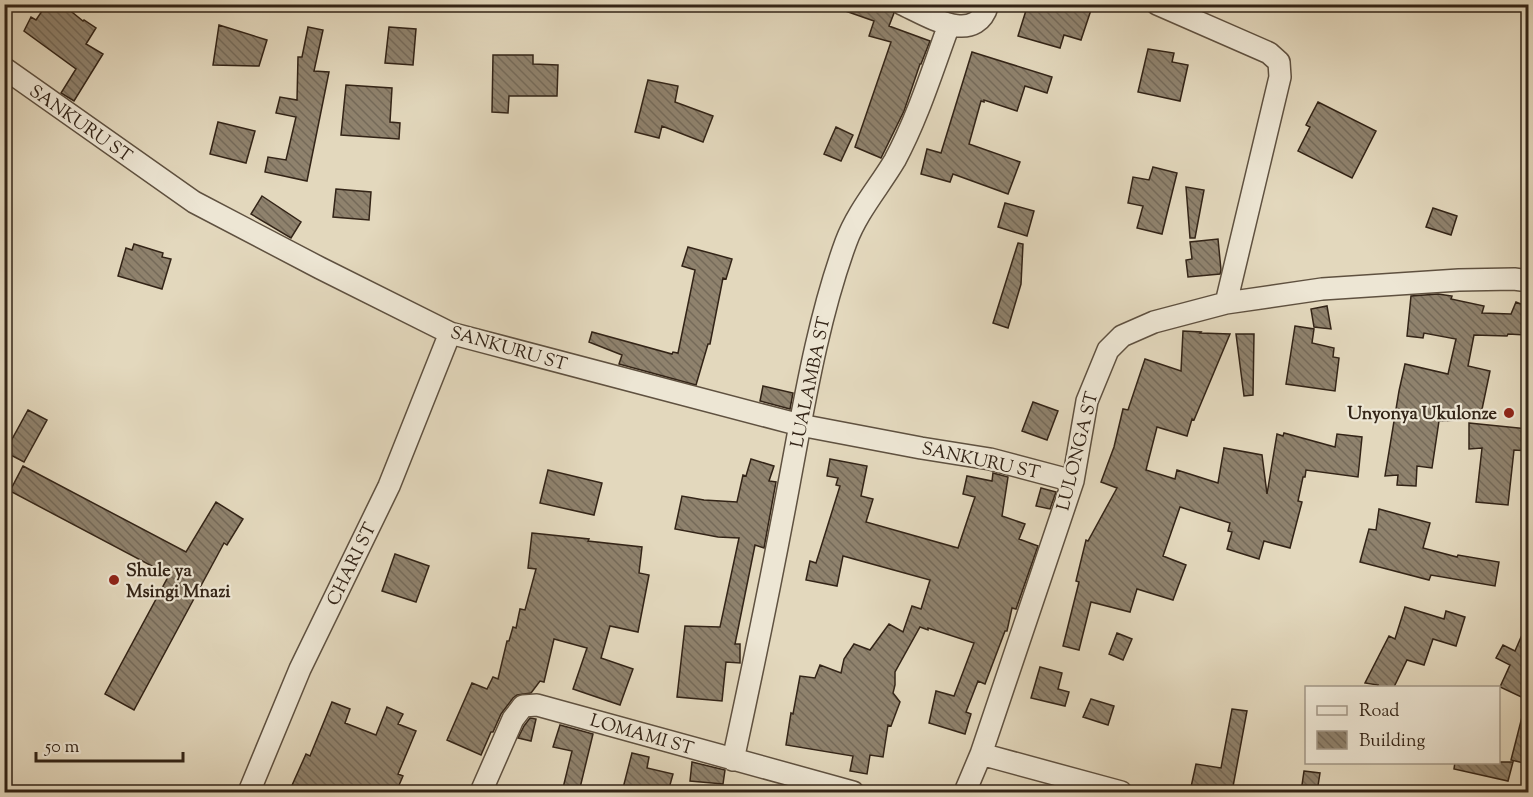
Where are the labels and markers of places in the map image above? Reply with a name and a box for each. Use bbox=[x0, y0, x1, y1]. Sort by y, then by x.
place label: Unyonya Ukulonze bbox=[1347, 402, 1498, 428]
marker: Unyonya Ukulonze bbox=[1502, 406, 1516, 420]
place label: Shule ya Msingi Mnazi bbox=[126, 559, 231, 606]
marker: Shule ya Msingi Mnazi bbox=[107, 573, 121, 587]

